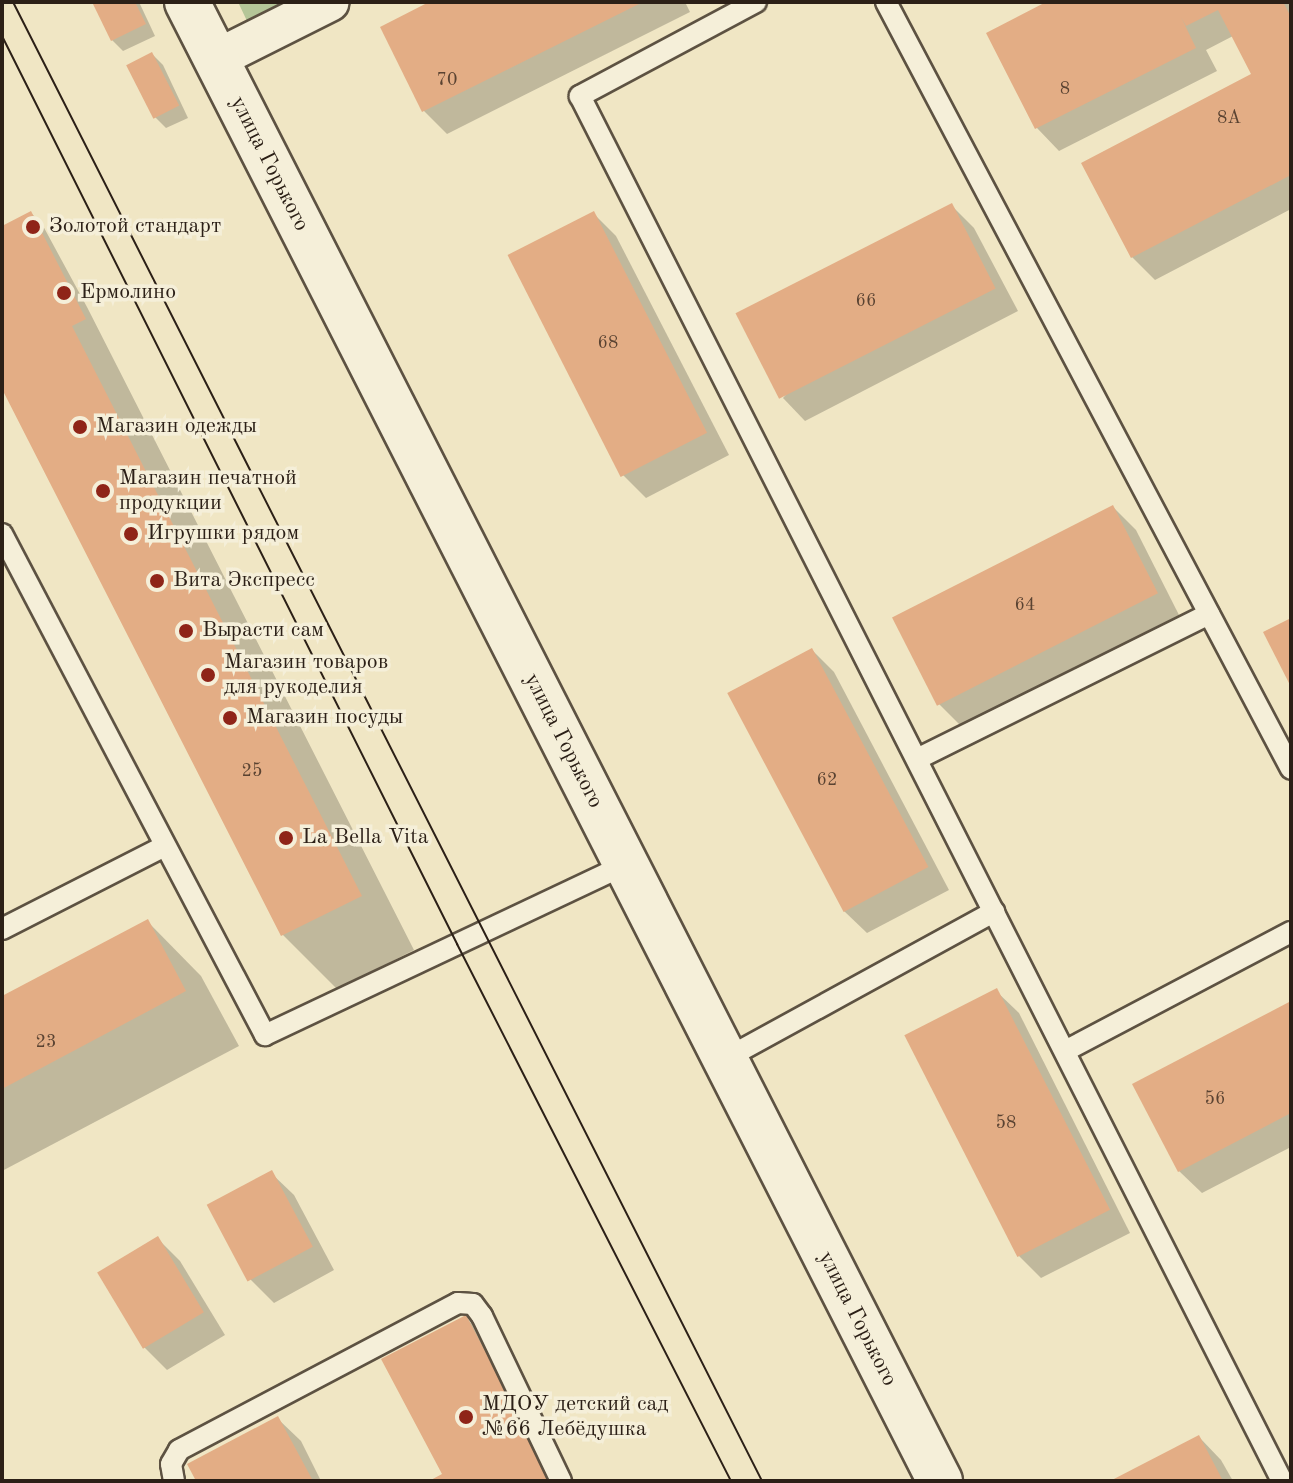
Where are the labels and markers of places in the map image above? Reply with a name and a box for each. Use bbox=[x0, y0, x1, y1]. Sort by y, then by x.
place label: Золотой стандарт bbox=[49, 214, 221, 240]
marker: Золотой стандарт bbox=[24, 218, 42, 236]
place label: Ермолино bbox=[80, 280, 176, 306]
marker: Ермолино bbox=[55, 284, 73, 302]
place label: Магазин одежды bbox=[96, 414, 257, 440]
marker: Магазин одежды bbox=[71, 418, 89, 436]
place label: Магазин печатной продукции bbox=[119, 465, 297, 516]
marker: Магазин печатной продукции bbox=[94, 482, 112, 500]
place label: Игрушки рядом bbox=[147, 521, 299, 547]
marker: Игрушки рядом bbox=[122, 525, 140, 543]
place label: Вита Экспресс bbox=[173, 568, 315, 594]
marker: Вита Экспресс bbox=[148, 572, 166, 590]
place label: Вырасти сам bbox=[202, 618, 324, 644]
marker: Вырасти сам bbox=[177, 622, 195, 640]
place label: Магазин товаров для рукоделия bbox=[224, 649, 388, 700]
marker: Магазин товаров для рукоделия bbox=[199, 666, 217, 684]
place label: Магазин посуды bbox=[246, 705, 403, 731]
marker: Магазин посуды bbox=[221, 709, 239, 727]
place label: La Bella Vita bbox=[302, 825, 428, 851]
marker: La Bella Vita bbox=[277, 829, 295, 847]
place label: МДОУ детский сад №66 Лебёдушка bbox=[482, 1391, 668, 1442]
marker: МДОУ детский сад №66 Лебёдушка bbox=[457, 1408, 475, 1426]

